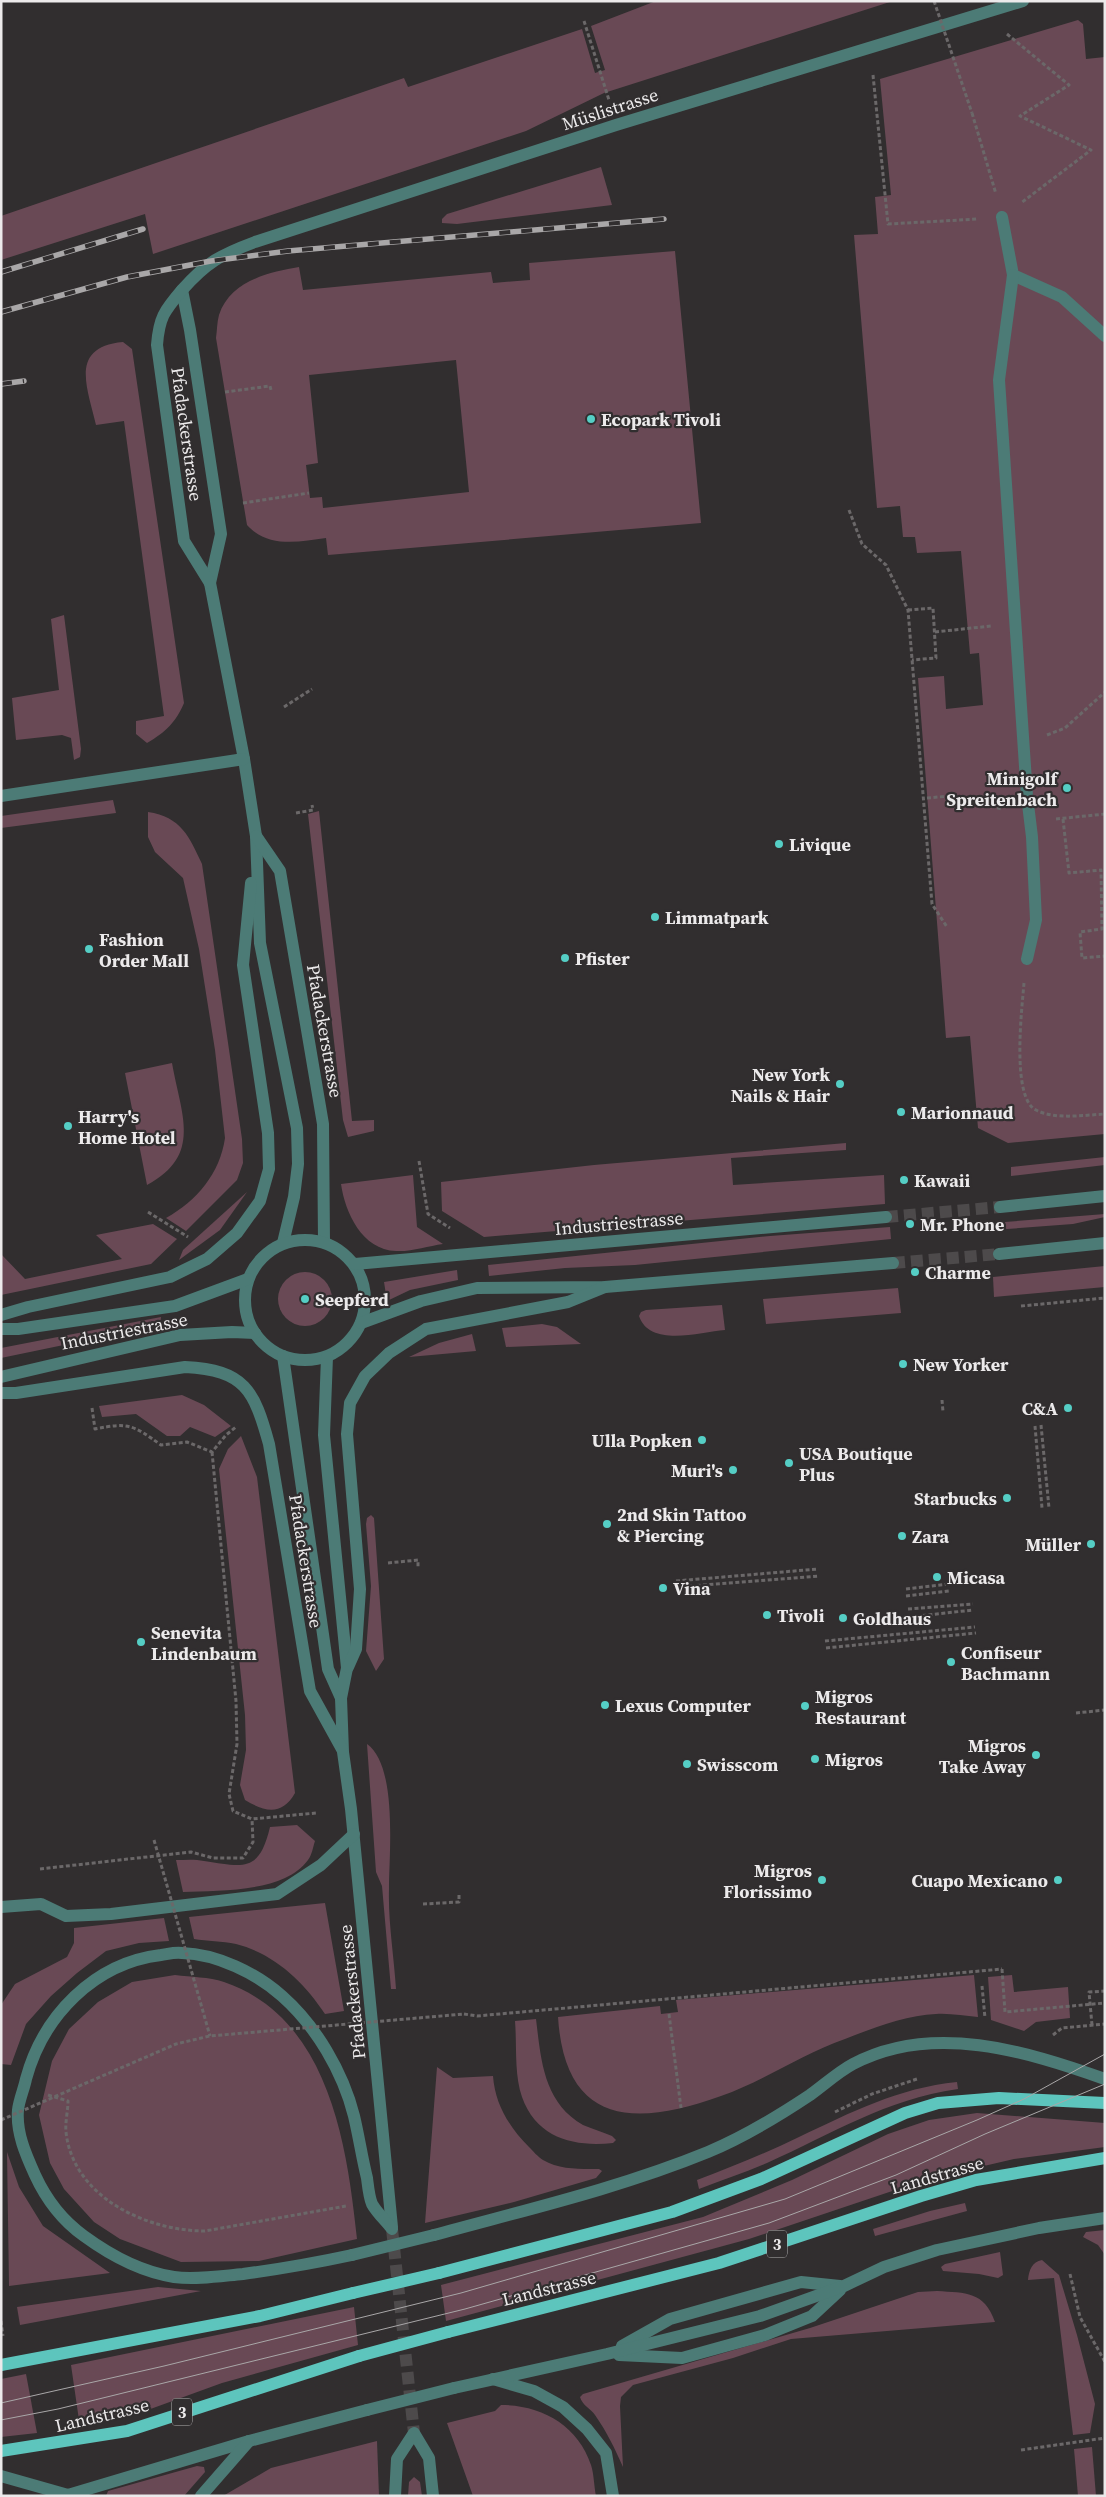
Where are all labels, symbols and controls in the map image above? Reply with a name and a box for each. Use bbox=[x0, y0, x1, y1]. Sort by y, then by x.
street label: Müslistrasse bbox=[559, 82, 661, 136]
street label: Pfadackerstrasse bbox=[165, 365, 209, 503]
place label: Ecopark Tivoli bbox=[601, 407, 721, 432]
marker: Ecopark Tivoli bbox=[585, 413, 597, 425]
place label: Minigolf Spreitenbach bbox=[946, 766, 1059, 812]
marker: Minigolf Spreitenbach bbox=[1061, 782, 1073, 794]
place label: Livique bbox=[789, 832, 851, 857]
marker: Livique bbox=[773, 838, 785, 850]
place label: Limmatpark bbox=[665, 905, 769, 930]
marker: Limmatpark bbox=[649, 911, 661, 923]
place label: Fashion Order Mall bbox=[99, 927, 189, 973]
marker: Fashion Order Mall bbox=[83, 943, 95, 955]
place label: Pfister bbox=[575, 946, 630, 971]
marker: Pfister bbox=[559, 952, 571, 964]
street label: Pfadackerstrasse bbox=[301, 962, 349, 1100]
place label: New York Nails & Hair bbox=[731, 1062, 831, 1108]
marker: New York Nails & Hair bbox=[834, 1078, 846, 1090]
place label: Marionnaud bbox=[911, 1100, 1014, 1125]
place label: Harry's Home Hotel bbox=[78, 1104, 176, 1150]
marker: Marionnaud bbox=[895, 1106, 907, 1118]
marker: Harry's Home Hotel bbox=[62, 1120, 74, 1132]
place label: Kawaii bbox=[914, 1168, 971, 1193]
marker: Kawaii bbox=[898, 1174, 910, 1186]
street label: Industriestrasse bbox=[554, 1205, 684, 1241]
place label: Mr. Phone bbox=[920, 1212, 1004, 1237]
marker: Mr. Phone bbox=[904, 1218, 916, 1230]
place label: Charme bbox=[925, 1260, 991, 1285]
marker: Charme bbox=[909, 1266, 921, 1278]
place label: Seepferd bbox=[315, 1287, 389, 1312]
marker: Seepferd bbox=[299, 1293, 311, 1305]
street label: Industriestrasse bbox=[58, 1306, 190, 1356]
place label: New Yorker bbox=[913, 1352, 1009, 1377]
marker: New Yorker bbox=[897, 1358, 909, 1370]
place label: C&A bbox=[1022, 1396, 1058, 1421]
marker: C&A bbox=[1062, 1402, 1074, 1414]
place label: Ulla Popken bbox=[592, 1428, 692, 1453]
marker: Ulla Popken bbox=[696, 1434, 708, 1446]
place label: USA Boutique Plus bbox=[799, 1441, 913, 1487]
marker: USA Boutique Plus bbox=[783, 1457, 795, 1469]
place label: Muri's bbox=[671, 1458, 723, 1483]
marker: Muri's bbox=[727, 1464, 739, 1476]
place label: Starbucks bbox=[914, 1486, 997, 1511]
street label: Pfadackerstrasse bbox=[283, 1492, 329, 1630]
marker: Starbucks bbox=[1001, 1492, 1013, 1504]
place label: 2nd Skin Tattoo & Piercing bbox=[617, 1502, 746, 1548]
marker: 2nd Skin Tattoo & Piercing bbox=[601, 1518, 613, 1530]
place label: Zara bbox=[912, 1524, 950, 1549]
marker: Zara bbox=[896, 1530, 908, 1542]
place label: Müller bbox=[1025, 1532, 1082, 1557]
marker: Müller bbox=[1085, 1538, 1097, 1550]
place label: Micasa bbox=[947, 1565, 1006, 1590]
marker: Micasa bbox=[931, 1571, 943, 1583]
place label: Vina bbox=[673, 1576, 711, 1601]
marker: Vina bbox=[657, 1582, 669, 1594]
place label: Tivoli bbox=[777, 1603, 825, 1628]
place label: Goldhaus bbox=[853, 1606, 931, 1631]
marker: Tivoli bbox=[761, 1609, 773, 1621]
marker: Goldhaus bbox=[837, 1612, 849, 1624]
place label: Senevita Lindenbaum bbox=[151, 1620, 257, 1666]
marker: Senevita Lindenbaum bbox=[135, 1636, 147, 1648]
place label: Confiseur Bachmann bbox=[961, 1640, 1050, 1686]
marker: Confiseur Bachmann bbox=[945, 1656, 957, 1668]
place label: Migros Restaurant bbox=[815, 1684, 907, 1730]
place label: Lexus Computer bbox=[615, 1693, 751, 1718]
marker: Lexus Computer bbox=[599, 1699, 611, 1711]
marker: Migros Restaurant bbox=[799, 1700, 811, 1712]
place label: Migros Take Away bbox=[939, 1733, 1026, 1779]
place label: Migros bbox=[825, 1747, 883, 1772]
marker: Migros Take Away bbox=[1030, 1749, 1042, 1761]
place label: Swisscom bbox=[697, 1752, 778, 1777]
marker: Migros bbox=[809, 1753, 821, 1765]
marker: Swisscom bbox=[681, 1758, 693, 1770]
place label: Migros Florissimo bbox=[723, 1858, 812, 1904]
place label: Cuapo Mexicano bbox=[911, 1868, 1048, 1893]
marker: Migros Florissimo bbox=[816, 1874, 828, 1886]
marker: Cuapo Mexicano bbox=[1052, 1874, 1064, 1886]
street label: Pfadackerstrasse bbox=[333, 1924, 371, 2060]
street label: Landstrasse bbox=[887, 2150, 987, 2200]
road number: 3 bbox=[767, 2230, 787, 2258]
street label: Landstrasse bbox=[499, 2264, 599, 2312]
street label: Landstrasse bbox=[52, 2392, 152, 2438]
road number: 3 bbox=[172, 2398, 192, 2426]

